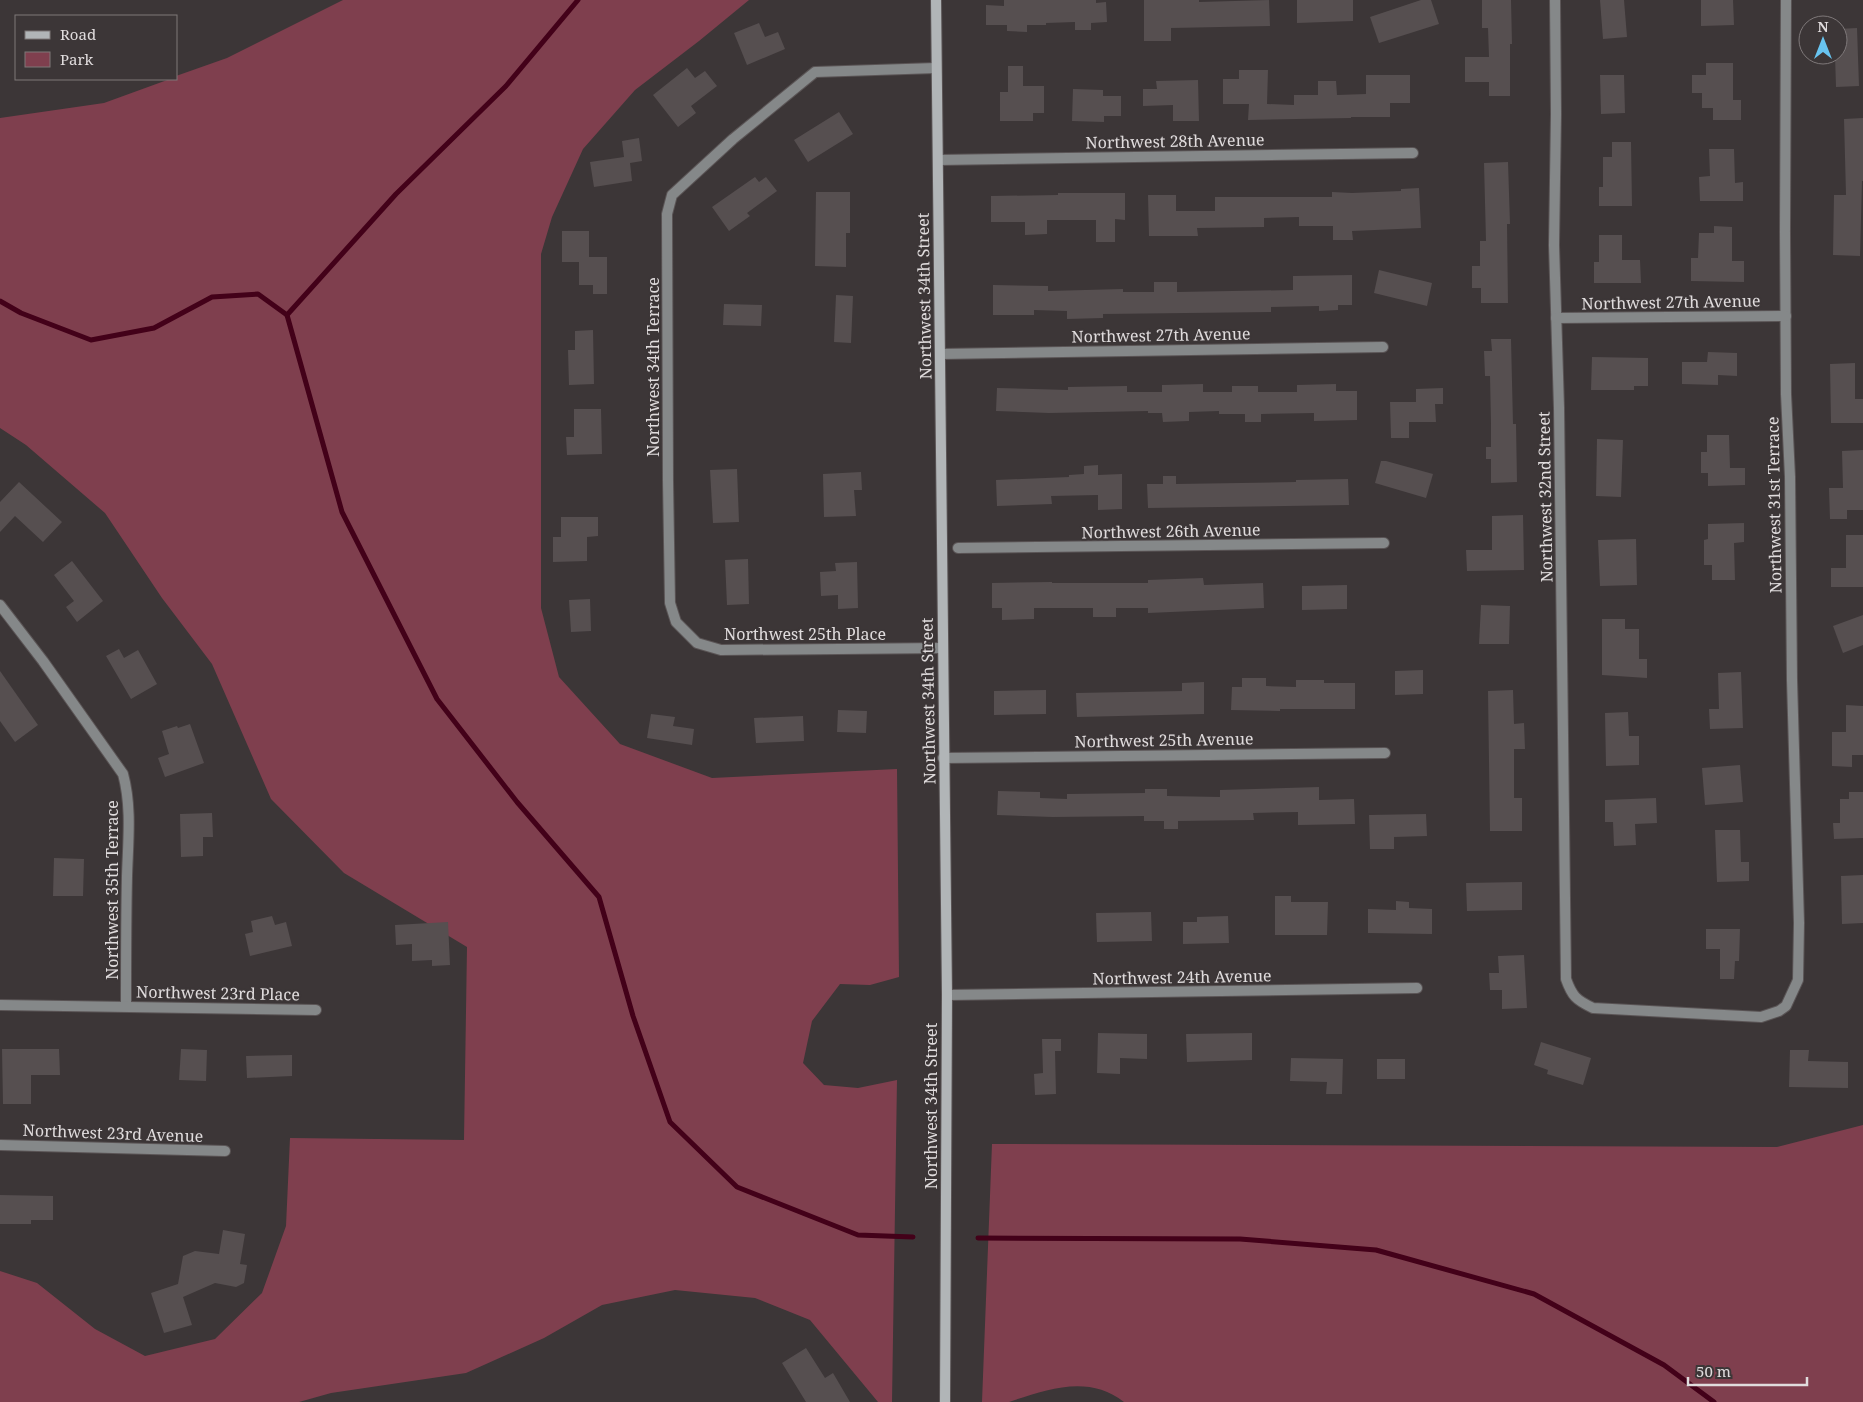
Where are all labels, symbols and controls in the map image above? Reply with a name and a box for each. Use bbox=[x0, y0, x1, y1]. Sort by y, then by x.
legend bbox=[15, 15, 178, 80]
north arrow bbox=[1798, 15, 1848, 65]
text: N bbox=[1817, 17, 1829, 36]
text: Road bbox=[60, 24, 96, 44]
text: Park bbox=[60, 49, 94, 69]
street label: Northwest 28th Avenue bbox=[1085, 128, 1265, 154]
street label: Northwest 34th Street bbox=[912, 212, 936, 379]
street label: Northwest 34th Terrace bbox=[642, 277, 664, 457]
street label: Northwest 27th Avenue bbox=[1581, 289, 1761, 315]
street label: Northwest 27th Avenue bbox=[1071, 322, 1251, 348]
street label: Northwest 32nd Street bbox=[1533, 411, 1557, 583]
street label: Northwest 31st Terrace bbox=[1761, 416, 1787, 594]
street label: Northwest 26th Avenue bbox=[1081, 518, 1261, 544]
street label: Northwest 34th Street bbox=[916, 617, 940, 784]
street label: Northwest 25th Place bbox=[724, 623, 886, 645]
street label: Northwest 25th Avenue bbox=[1074, 727, 1254, 753]
street label: Northwest 35th Terrace bbox=[101, 800, 123, 980]
street label: Northwest 24th Avenue bbox=[1092, 964, 1272, 990]
street label: Northwest 23rd Place bbox=[136, 981, 300, 1005]
street label: Northwest 34th Street bbox=[920, 1022, 942, 1189]
street label: Northwest 23rd Avenue bbox=[22, 1119, 204, 1147]
scale bar bbox=[1688, 1354, 1807, 1386]
text: 50 m bbox=[1696, 1361, 1731, 1381]

